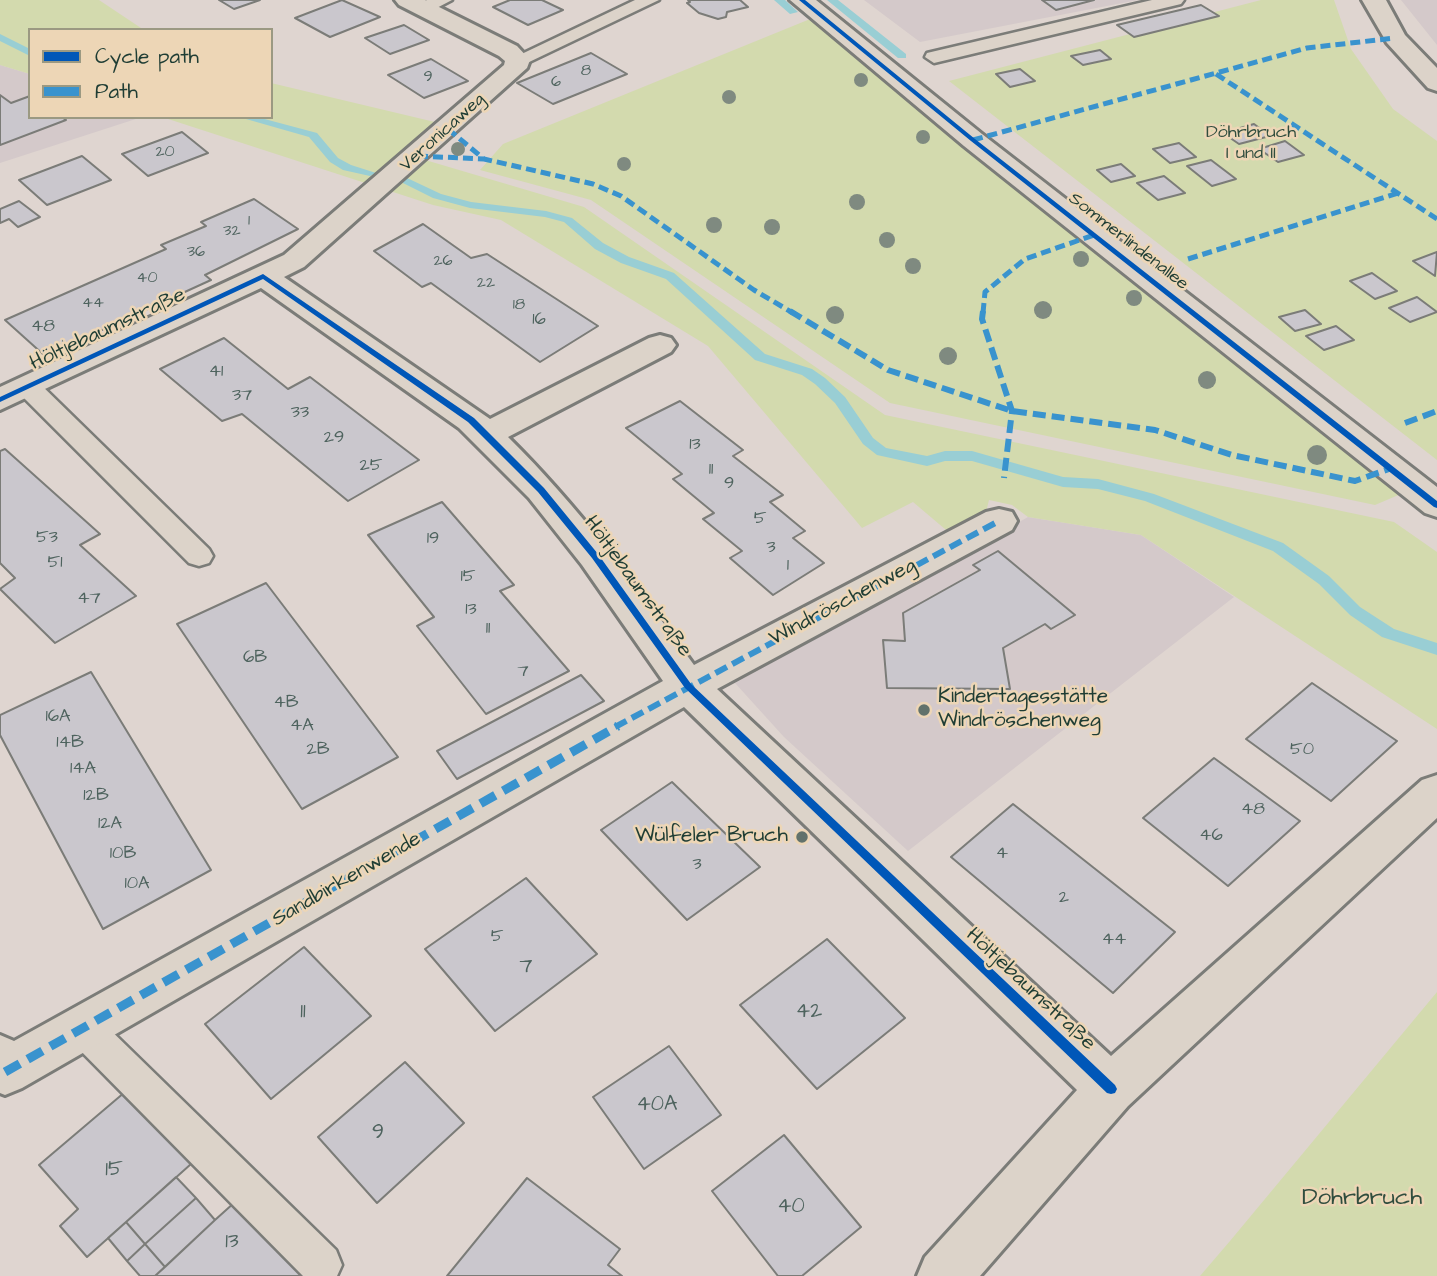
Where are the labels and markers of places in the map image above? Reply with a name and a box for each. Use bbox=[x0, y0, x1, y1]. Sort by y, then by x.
place label: Kindertagesstätte Windröschenweg bbox=[938, 685, 1108, 735]
marker: Kindertagesstätte Windröschenweg bbox=[916, 702, 932, 718]
place label: Wülfeler Bruch bbox=[635, 824, 788, 850]
marker: Wülfeler Bruch bbox=[794, 829, 810, 845]

